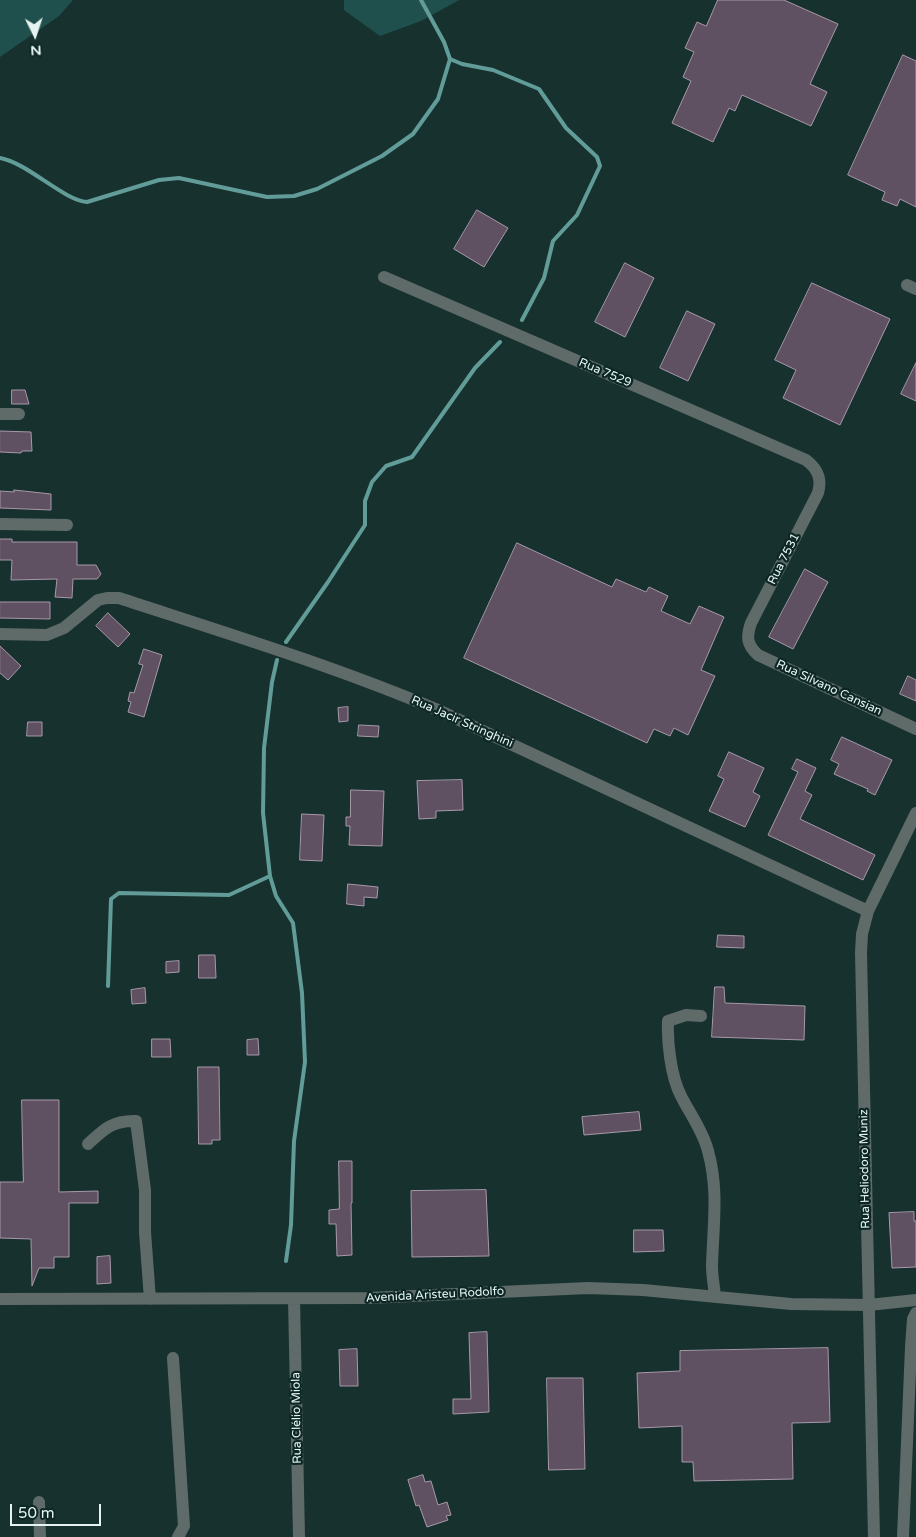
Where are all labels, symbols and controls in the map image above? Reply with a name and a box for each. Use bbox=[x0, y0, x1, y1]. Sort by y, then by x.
north arrow bbox=[10, 10, 60, 60]
text: N bbox=[30, 42, 42, 59]
street label: Rua 7529 bbox=[576, 355, 634, 391]
street label: Rua 7531 bbox=[765, 531, 803, 587]
street label: Rua Silvano Cansian bbox=[774, 657, 884, 719]
street label: Rua Jacir Stringhini bbox=[409, 693, 515, 751]
street label: Rua Heliodoro Muniz bbox=[857, 1109, 873, 1229]
street label: Avenida Aristeu Rodolfo bbox=[365, 1284, 505, 1306]
street label: Rua Clélio Miola bbox=[289, 1372, 305, 1464]
scale bar bbox=[12, 1494, 104, 1526]
text: 50 m bbox=[18, 1504, 55, 1522]

